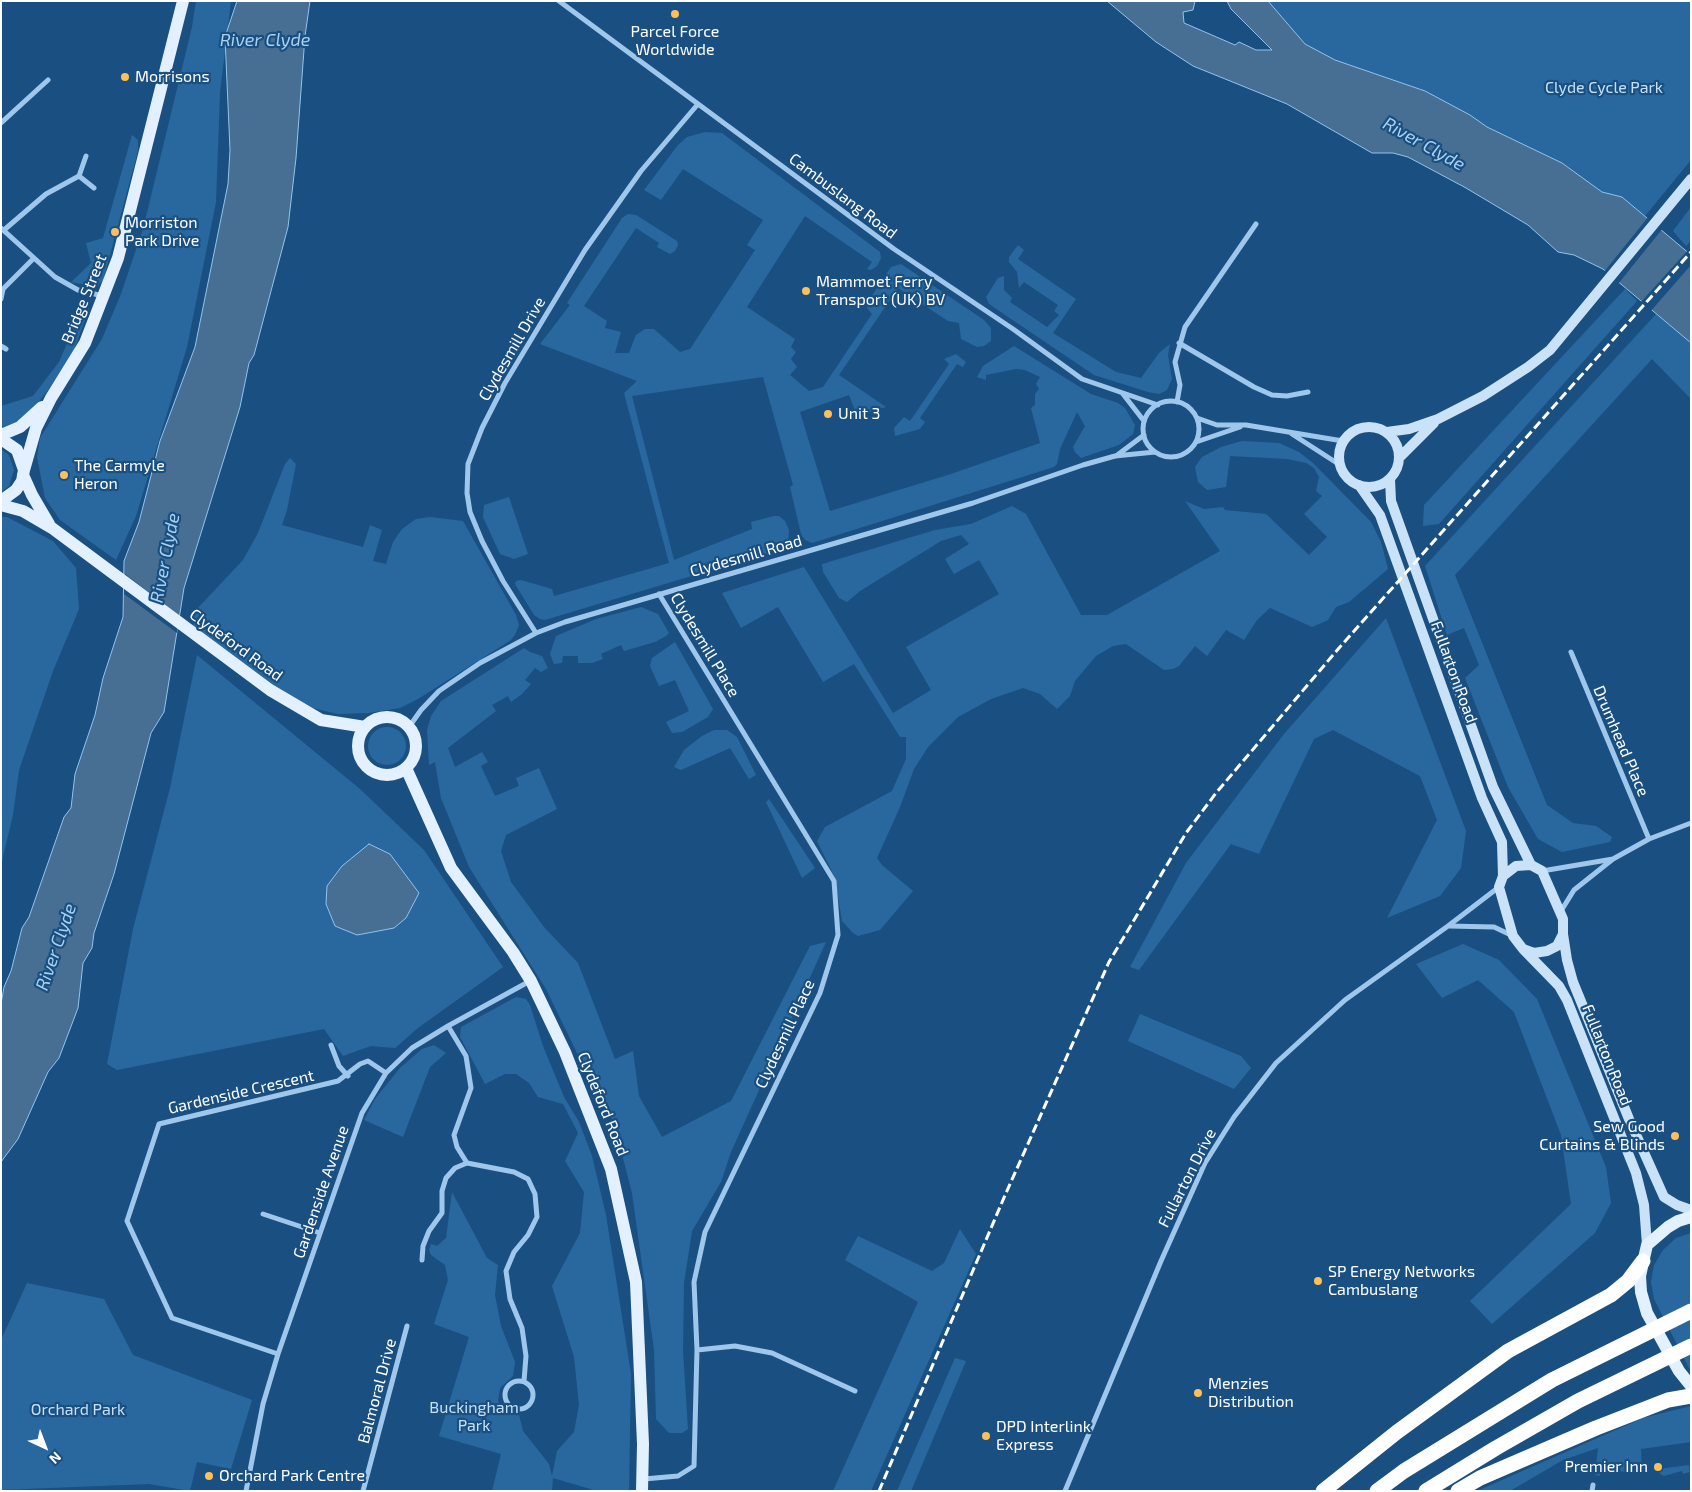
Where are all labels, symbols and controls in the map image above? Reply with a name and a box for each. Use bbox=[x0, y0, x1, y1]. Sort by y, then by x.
marker: Parcel Force Worldwide bbox=[669, 8, 681, 20]
place label: Parcel Force Worldwide bbox=[631, 22, 719, 60]
water label: River Clyde bbox=[220, 29, 310, 51]
place label: Morrisons bbox=[135, 67, 210, 87]
marker: Morrisons bbox=[119, 71, 131, 83]
park label: Clyde Cycle Park bbox=[1545, 78, 1663, 98]
water label: River Clyde bbox=[1379, 113, 1469, 175]
street label: Cambuslang Road bbox=[785, 149, 901, 243]
place label: Morriston Park Drive bbox=[125, 213, 199, 251]
marker: Morriston Park Drive bbox=[109, 226, 121, 238]
street label: Bridge Street bbox=[57, 251, 111, 347]
place label: Mammoet Ferry Transport (UK) BV bbox=[816, 272, 945, 310]
marker: Mammoet Ferry Transport (UK) BV bbox=[800, 285, 812, 297]
street label: Clydesmill Drive bbox=[474, 294, 550, 404]
place label: Unit 3 bbox=[838, 404, 880, 424]
marker: Unit 3 bbox=[822, 408, 834, 420]
place label: The Carmyle Heron bbox=[74, 456, 165, 494]
marker: The Carmyle Heron bbox=[58, 469, 70, 481]
water label: River Clyde bbox=[146, 511, 184, 605]
street label: Clydesmill Road bbox=[688, 531, 804, 581]
street label: Clydesmill Place bbox=[666, 589, 744, 701]
street label: Clydeford Road bbox=[186, 605, 286, 685]
street label: Fullarton Road bbox=[1427, 618, 1481, 726]
street label: Drumhead Place bbox=[1589, 683, 1653, 799]
water label: River Clyde bbox=[31, 901, 81, 993]
street label: Clydesmill Place bbox=[751, 976, 819, 1092]
street label: Fullarton Road bbox=[1578, 1002, 1636, 1108]
street label: Clydeford Road bbox=[573, 1049, 633, 1159]
street label: Gardenside Crescent bbox=[166, 1066, 316, 1118]
place label: Sew Good Curtains & Blinds bbox=[1539, 1117, 1665, 1155]
street label: Gardenside Avenue bbox=[289, 1123, 353, 1261]
street label: Fullarton Drive bbox=[1154, 1125, 1220, 1231]
marker: Sew Good Curtains & Blinds bbox=[1669, 1130, 1681, 1142]
place label: SP Energy Networks Cambuslang bbox=[1328, 1262, 1475, 1300]
marker: SP Energy Networks Cambuslang bbox=[1312, 1275, 1324, 1287]
street label: Balmoral Drive bbox=[354, 1336, 400, 1446]
place label: Menzies Distribution bbox=[1208, 1374, 1294, 1412]
marker: Menzies Distribution bbox=[1192, 1387, 1204, 1399]
park label: Buckingham Park bbox=[429, 1398, 519, 1436]
park label: Orchard Park bbox=[31, 1400, 125, 1420]
place label: DPD Interlink Express bbox=[996, 1417, 1091, 1455]
north arrow bbox=[20, 1422, 70, 1472]
marker: DPD Interlink Express bbox=[980, 1430, 992, 1442]
text: N bbox=[46, 1449, 65, 1468]
place label: Premier Inn bbox=[1564, 1457, 1648, 1477]
marker: Premier Inn bbox=[1652, 1461, 1664, 1473]
place label: Orchard Park Centre bbox=[219, 1466, 365, 1486]
marker: Orchard Park Centre bbox=[203, 1470, 215, 1482]

